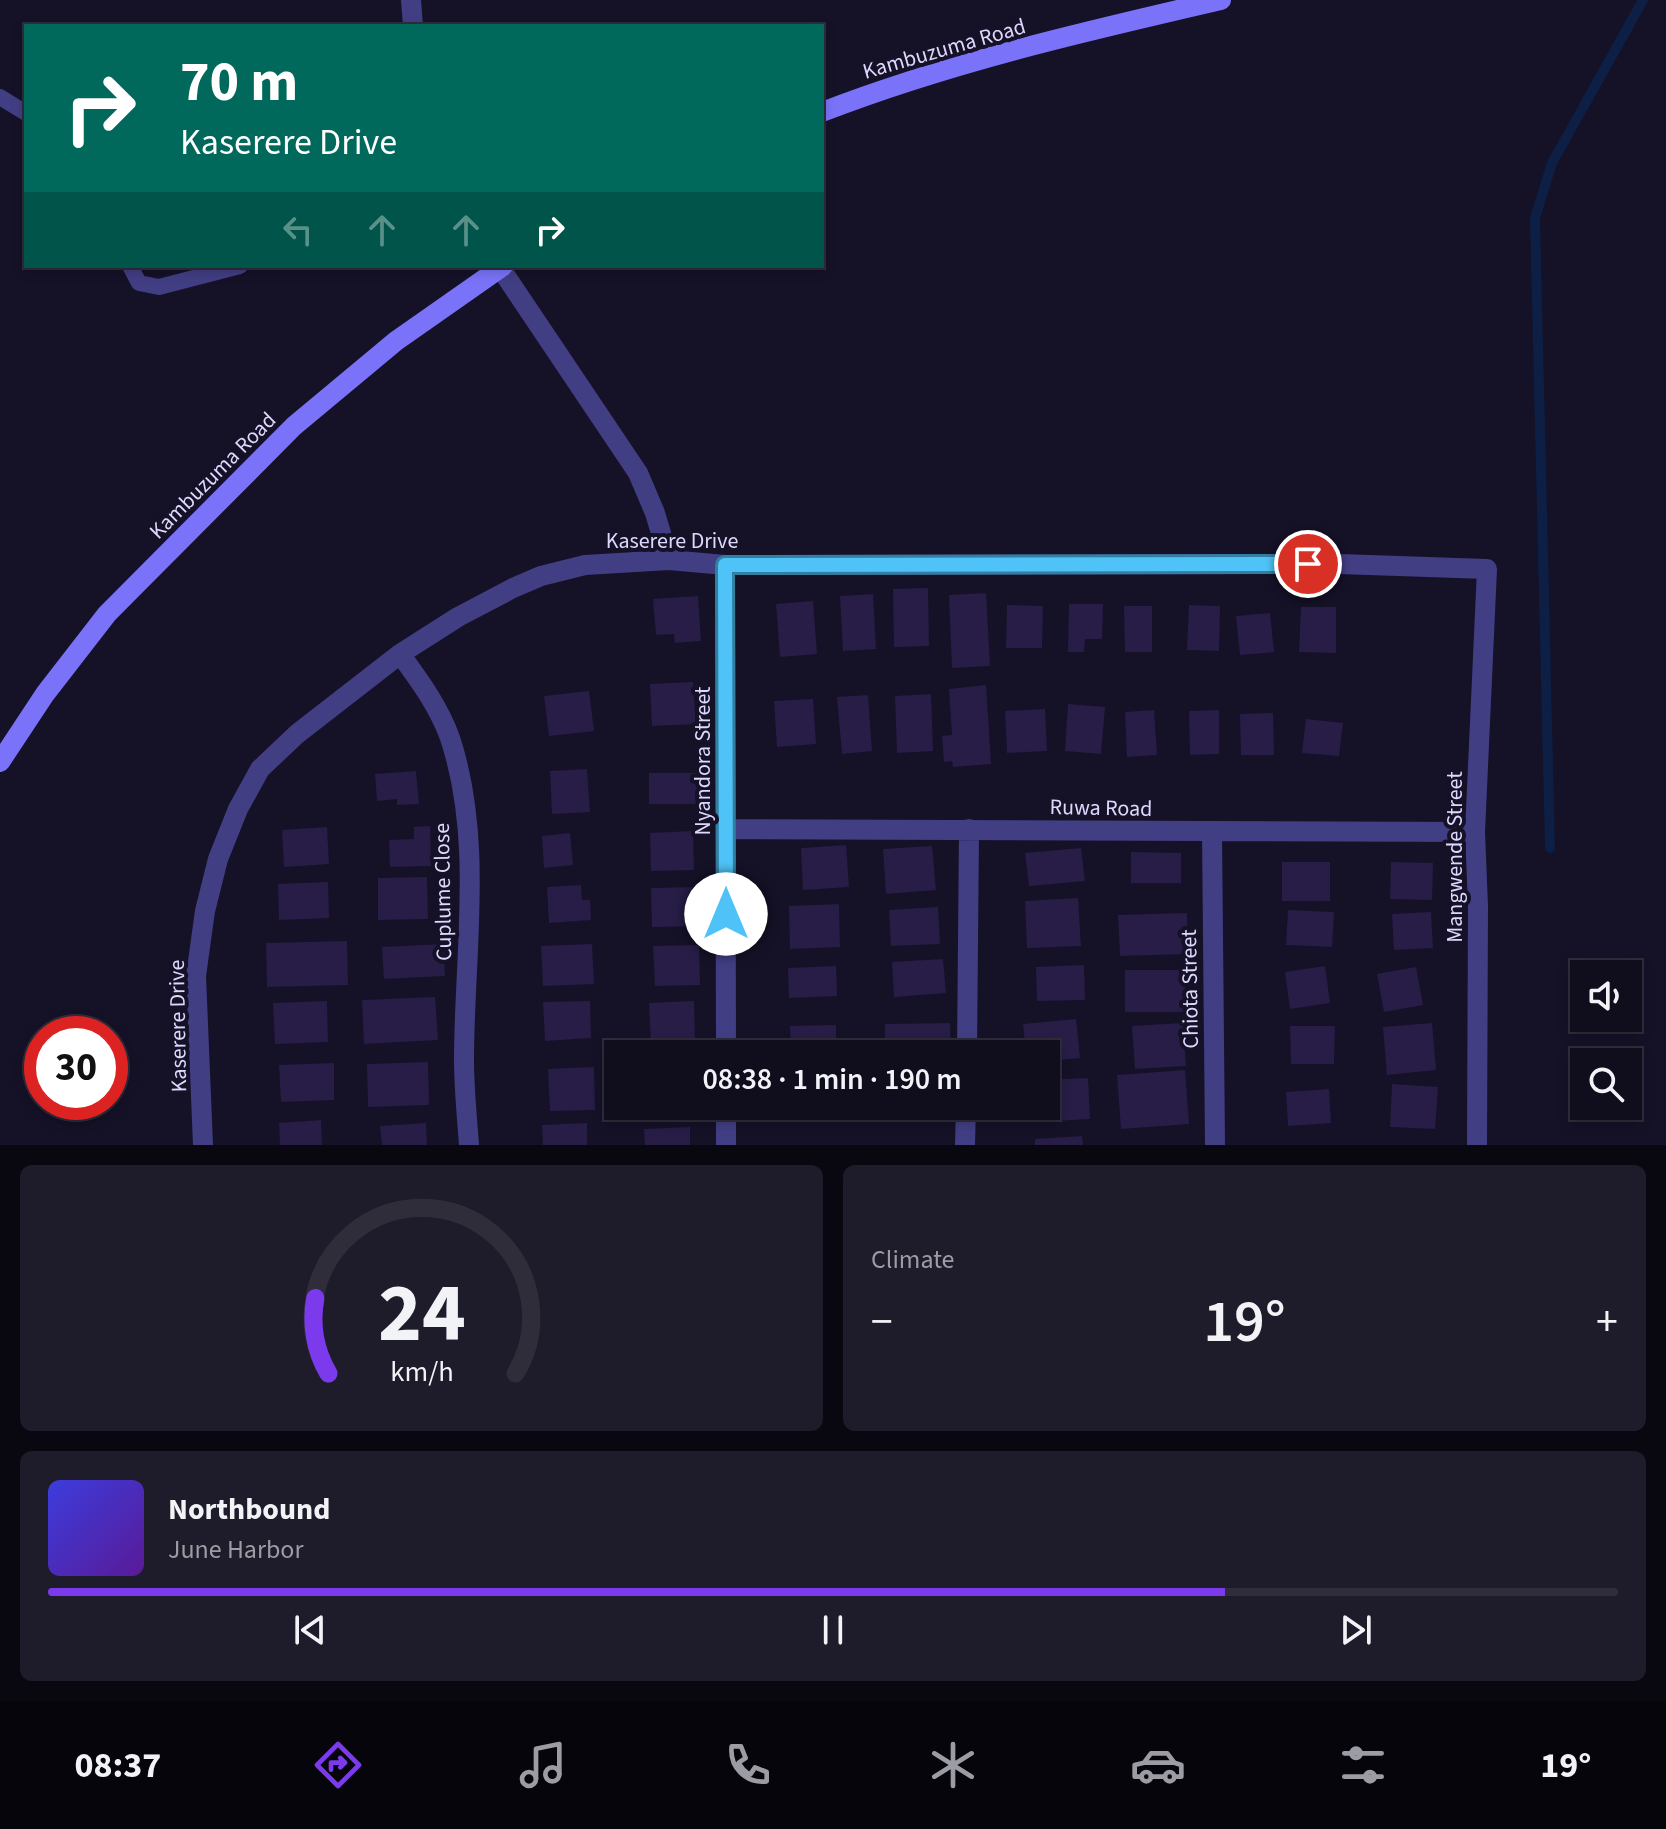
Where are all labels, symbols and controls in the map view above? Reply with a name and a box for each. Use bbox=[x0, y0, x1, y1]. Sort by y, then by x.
street label: Kambuzuma Road bbox=[859, 10, 1030, 88]
text: 70 m bbox=[180, 43, 298, 122]
icon: right bbox=[48, 56, 152, 160]
text: Kaserere Drive bbox=[180, 117, 397, 168]
icon: left bbox=[276, 208, 320, 252]
icon: ahead bbox=[360, 208, 404, 252]
icon: ahead bbox=[444, 208, 488, 252]
icon: right bbox=[528, 208, 572, 252]
street label: Kambuzuma Road bbox=[142, 405, 284, 547]
street label: Kaserere Drive bbox=[606, 525, 738, 557]
pin bbox=[1274, 530, 1342, 598]
icon: arrive bbox=[1286, 542, 1330, 586]
street label: Nyandora Street bbox=[687, 686, 719, 836]
street label: Mangwende Street bbox=[1439, 771, 1471, 943]
street label: Ruwa Road bbox=[1049, 791, 1153, 825]
street label: Cuplume Close bbox=[426, 823, 460, 961]
position arrow bbox=[684, 872, 768, 956]
street label: Chiota Street bbox=[1173, 929, 1207, 1049]
street label: Kaserere Drive bbox=[161, 959, 195, 1093]
map controls bbox=[1570, 960, 1642, 1120]
button: sound bbox=[1570, 960, 1642, 1032]
speed limit sign: 30 bbox=[24, 1016, 128, 1120]
button: search bbox=[1570, 1048, 1642, 1120]
text: 08:38 · 1 min · 190 m bbox=[702, 1058, 962, 1101]
text: Climate bbox=[871, 1241, 955, 1278]
text: 24 bbox=[378, 1255, 465, 1373]
text: 19° bbox=[1203, 1280, 1286, 1365]
text: − bbox=[871, 1291, 893, 1354]
text: + bbox=[1596, 1291, 1618, 1354]
text: km/h bbox=[390, 1352, 453, 1392]
text: Northbound bbox=[168, 1488, 330, 1531]
text: June Harbor bbox=[168, 1531, 304, 1568]
icon: previous bbox=[288, 1608, 332, 1652]
icon: pause bbox=[811, 1608, 855, 1652]
icon: next bbox=[1334, 1608, 1378, 1652]
icon: directions bbox=[310, 1737, 366, 1793]
icon: music bbox=[515, 1737, 571, 1793]
icon: phone bbox=[720, 1737, 776, 1793]
icon: climate bbox=[925, 1737, 981, 1793]
icon: car bbox=[1130, 1737, 1186, 1793]
icon: filters bbox=[1335, 1737, 1391, 1793]
text: 08:37 bbox=[75, 1740, 161, 1791]
text: 19° bbox=[1540, 1740, 1592, 1791]

